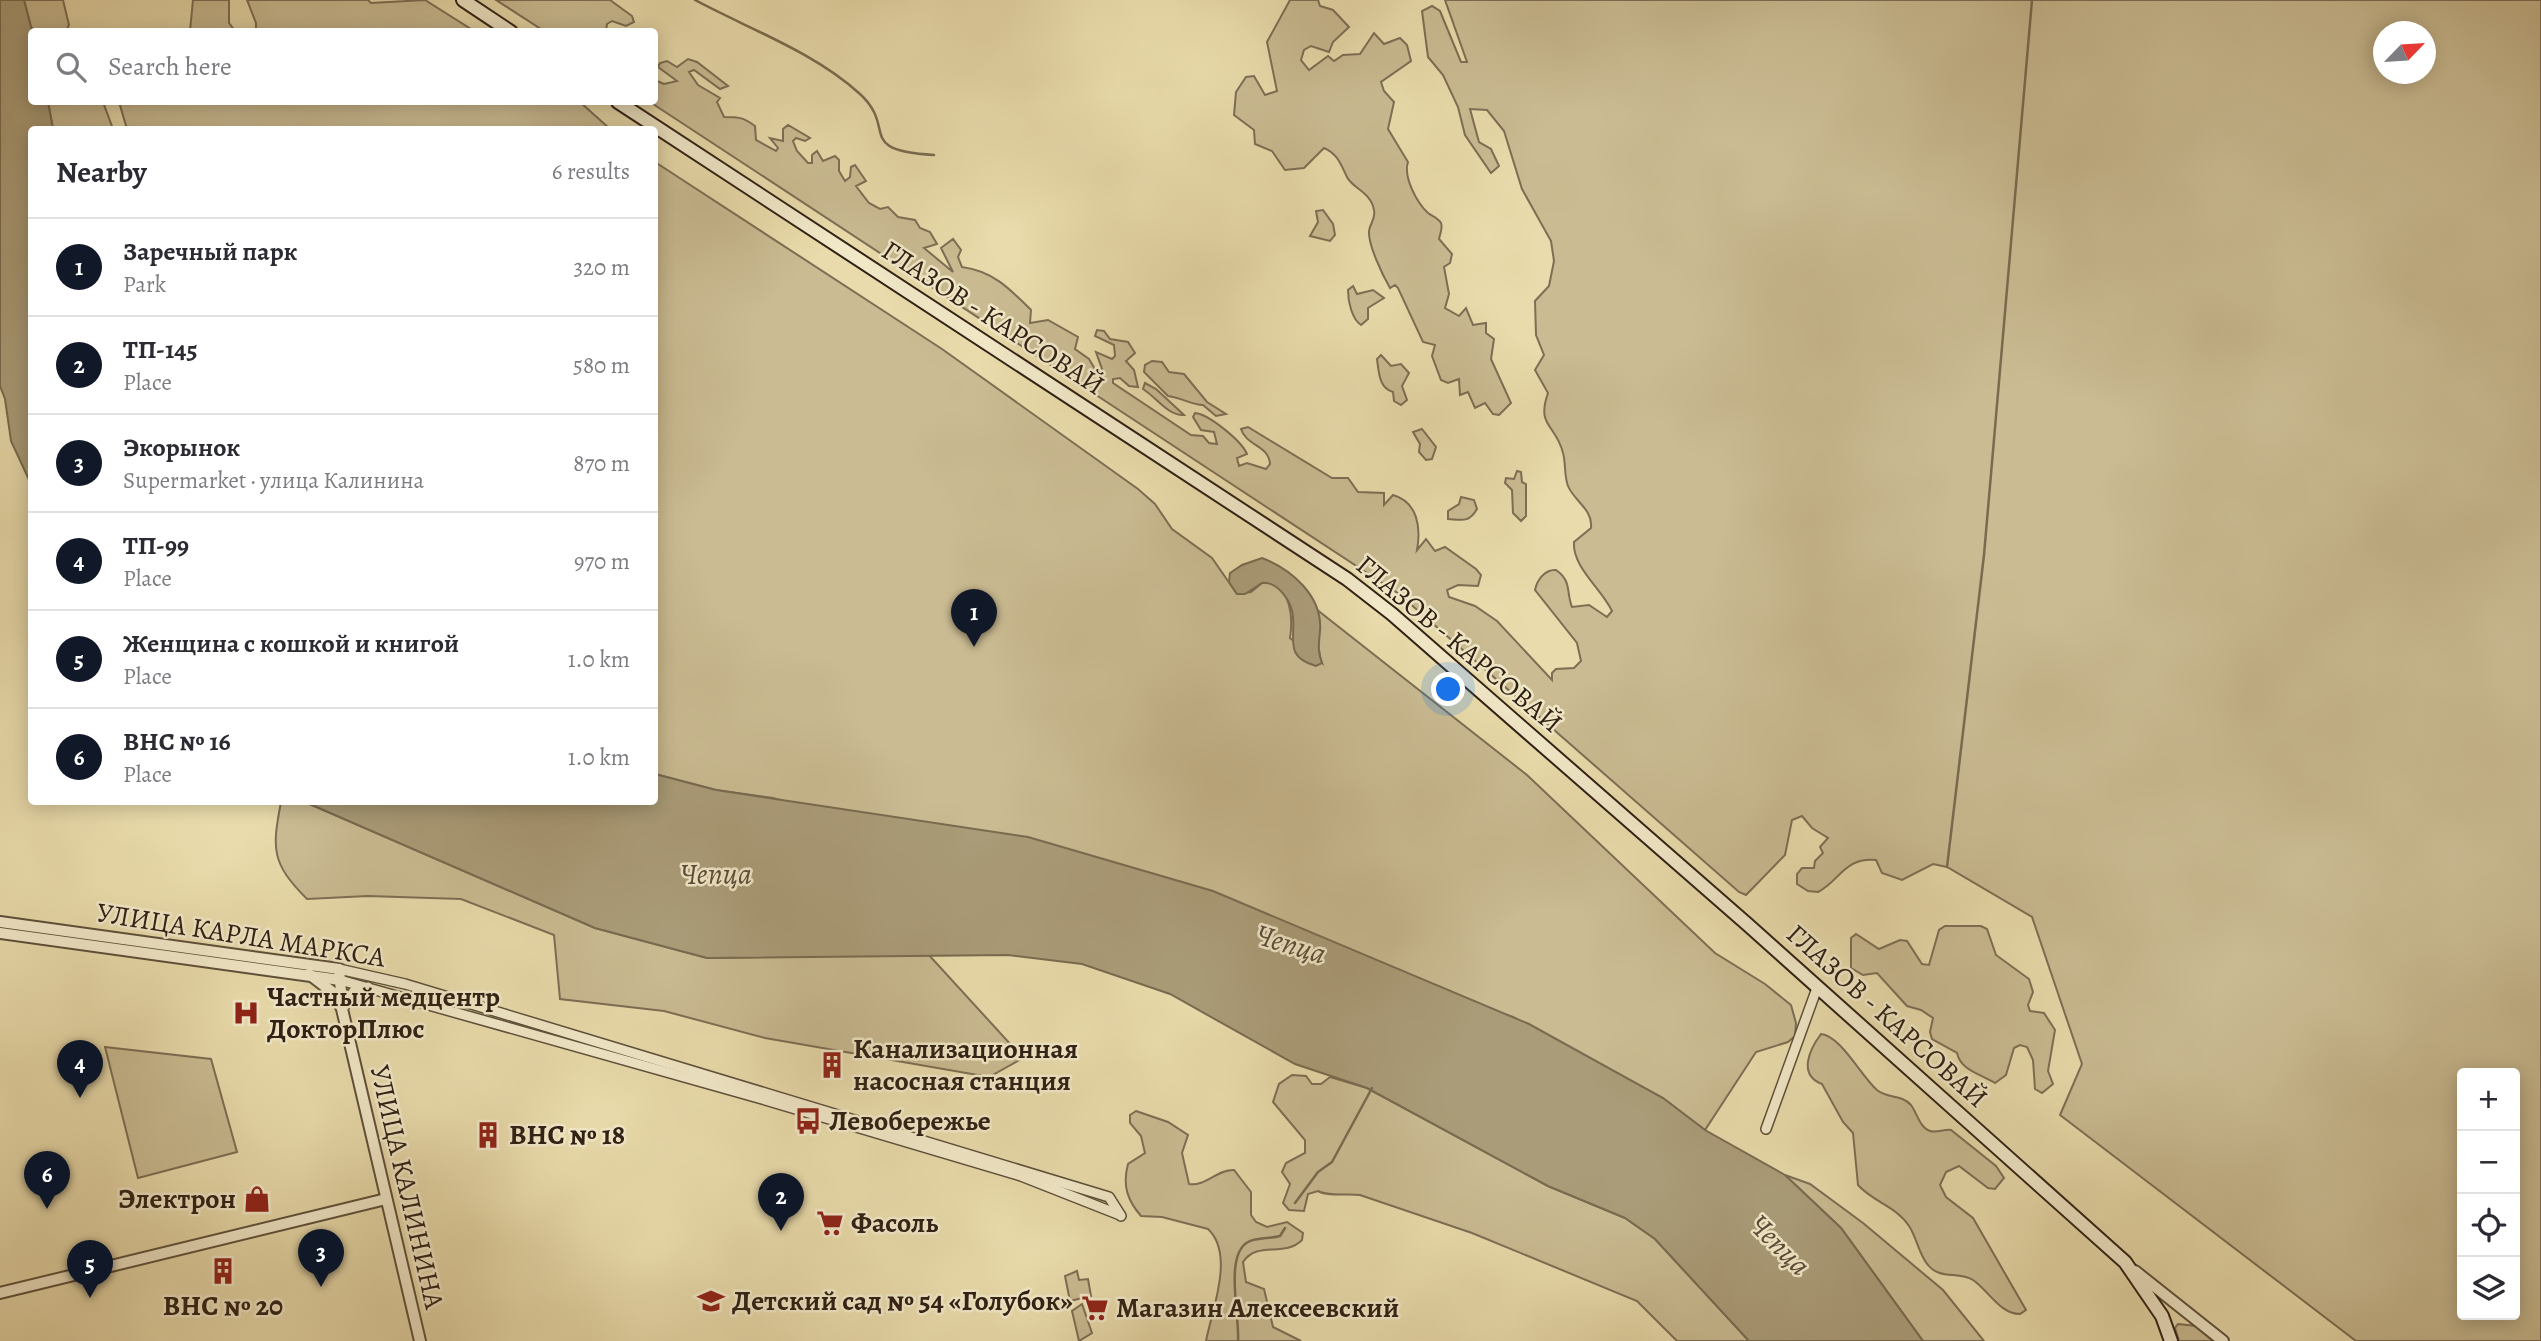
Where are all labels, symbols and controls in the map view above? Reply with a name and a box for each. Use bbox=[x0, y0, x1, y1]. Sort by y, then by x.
north arrow bbox=[2373, 21, 2436, 84]
search box bbox=[28, 28, 658, 105]
icon: search bbox=[52, 48, 90, 86]
text: Search here bbox=[108, 49, 232, 84]
text: Nearby bbox=[56, 152, 147, 192]
text: 6 results bbox=[552, 156, 630, 187]
street label: ГЛАЗОВ - КАРСОВАЙ bbox=[874, 232, 1112, 404]
text: Заречный парк bbox=[123, 234, 298, 269]
text: 1 bbox=[75, 252, 83, 283]
text: 320 m bbox=[574, 252, 630, 283]
text: Park bbox=[123, 269, 166, 300]
text: ТП-145 bbox=[123, 332, 198, 367]
text: 2 bbox=[73, 350, 85, 381]
text: 580 m bbox=[573, 350, 630, 381]
text: Place bbox=[123, 367, 172, 398]
text: Экорынок bbox=[123, 430, 240, 465]
text: 3 bbox=[74, 448, 84, 479]
text: 870 m bbox=[573, 448, 630, 479]
text: Supermarket · улица Калинина bbox=[123, 465, 424, 496]
text: ТП-99 bbox=[123, 528, 189, 563]
text: 4 bbox=[74, 546, 84, 577]
text: 970 m bbox=[574, 546, 630, 577]
street label: ГЛАЗОВ - КАРСОВАЙ bbox=[1348, 546, 1570, 742]
text: Place bbox=[123, 563, 172, 594]
pin: 1 bbox=[951, 589, 997, 647]
text: Женщина с кошкой и книгой bbox=[123, 626, 459, 661]
text: 5 bbox=[74, 644, 84, 675]
text: 1.0 km bbox=[568, 644, 630, 675]
text: Place bbox=[123, 661, 172, 692]
your location bbox=[1431, 672, 1465, 706]
text: ВНС № 16 bbox=[123, 724, 231, 759]
text: 6 bbox=[74, 742, 84, 773]
text: 1.0 km bbox=[568, 742, 630, 773]
text: Place bbox=[123, 759, 172, 790]
water label: Чепца bbox=[680, 854, 752, 894]
street label: УЛИЦА КАРЛА МАРКСА bbox=[94, 893, 389, 977]
water label: Чепца bbox=[1251, 914, 1331, 974]
street label: ГЛАЗОВ - КАРСОВАЙ bbox=[1778, 915, 1996, 1117]
place label: Частный медцентр ДокторПлюс bbox=[267, 978, 500, 1048]
hospital icon: Частный медцентр ДокторПлюс bbox=[231, 998, 261, 1028]
place label: Канализационная насосная станция bbox=[853, 1030, 1078, 1100]
pin: 4 bbox=[57, 1040, 103, 1098]
building icon: Канализационная насосная станция bbox=[817, 1050, 847, 1080]
street label: УЛИЦА КАЛИНИНА bbox=[360, 1061, 454, 1313]
map controls bbox=[2457, 1068, 2520, 1320]
button: + bbox=[2457, 1068, 2520, 1131]
place label: Левобережье bbox=[829, 1102, 991, 1140]
bus stop icon: Левобережье bbox=[793, 1106, 823, 1136]
place label: ВНС № 18 bbox=[509, 1116, 625, 1154]
building icon: ВНС № 18 bbox=[473, 1120, 503, 1150]
button: − bbox=[2457, 1131, 2520, 1194]
pin: 6 bbox=[24, 1151, 70, 1209]
pin: 2 bbox=[758, 1173, 804, 1231]
place label: Электрон bbox=[118, 1180, 236, 1218]
shop icon: Электрон bbox=[242, 1184, 272, 1214]
button: locate bbox=[2457, 1194, 2520, 1257]
place label: Фасоль bbox=[851, 1204, 938, 1242]
water label: Чепца bbox=[1741, 1206, 1820, 1285]
supermarket icon: Фасоль bbox=[815, 1208, 845, 1238]
pin: 3 bbox=[298, 1229, 344, 1287]
pin: 5 bbox=[67, 1240, 113, 1298]
building icon: ВНС № 20 bbox=[208, 1256, 238, 1286]
button: layers bbox=[2457, 1257, 2520, 1320]
place label: Детский сад № 54 «Голубок» bbox=[732, 1282, 1073, 1320]
school or university icon: Детский сад № 54 «Голубок» bbox=[696, 1286, 726, 1316]
place label: ВНС № 20 bbox=[163, 1287, 283, 1325]
place label: Магазин Алексеевский bbox=[1116, 1289, 1399, 1327]
supermarket icon: Магазин Алексеевский bbox=[1080, 1293, 1110, 1323]

